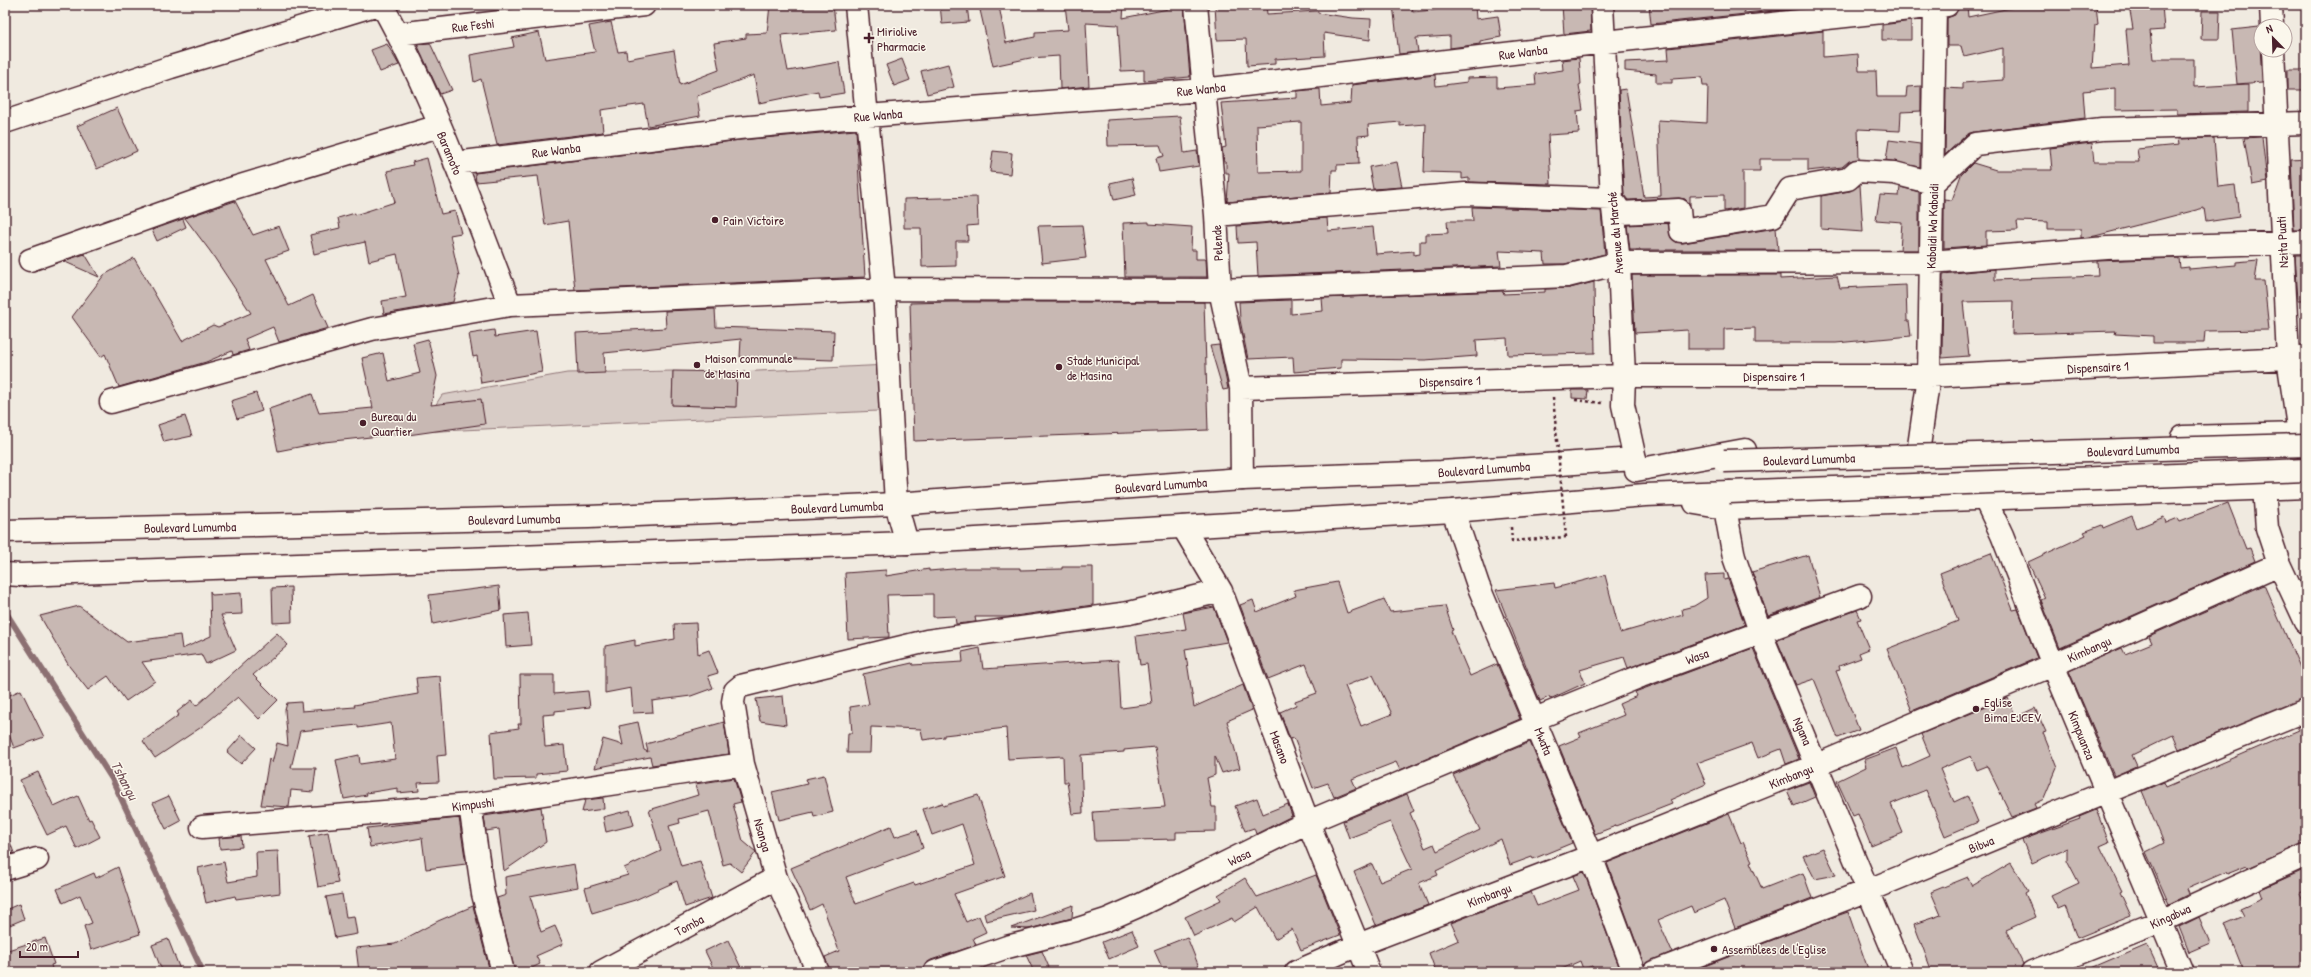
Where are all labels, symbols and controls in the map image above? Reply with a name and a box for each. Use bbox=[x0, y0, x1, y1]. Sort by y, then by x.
street label: Rue Feshi bbox=[451, 13, 495, 37]
north arrow bbox=[2253, 18, 2293, 58]
text: N bbox=[2264, 21, 2275, 36]
place label: Miriolive Pharmacie bbox=[877, 22, 926, 55]
marker: Miriolive Pharmacie bbox=[864, 33, 874, 43]
street label: Rue Wanba bbox=[1498, 40, 1548, 64]
street label: Rue Wanba bbox=[1176, 78, 1226, 100]
street label: Rue Wanba bbox=[853, 104, 903, 126]
street label: Baramoto bbox=[433, 129, 467, 177]
street label: Rue Wanba bbox=[531, 138, 581, 162]
street label: Kabaidi Wa Kabaidi bbox=[1922, 183, 1942, 269]
street label: Avenue du Marché bbox=[1602, 191, 1628, 275]
place label: Pain Victoire bbox=[723, 211, 784, 229]
marker: Pain Victoire bbox=[710, 215, 720, 225]
street label: Nzita Puati bbox=[2272, 216, 2292, 268]
street label: Pelende bbox=[1207, 224, 1227, 262]
place label: Maison communale de Masina bbox=[705, 349, 793, 382]
place label: Stade Municipal de Masina bbox=[1067, 351, 1140, 384]
street label: Dispensaire 1 bbox=[2067, 356, 2130, 378]
marker: Maison communale de Masina bbox=[692, 360, 702, 370]
marker: Stade Municipal de Masina bbox=[1054, 362, 1064, 372]
street label: Dispensaire 1 bbox=[1743, 367, 1805, 385]
street label: Dispensaire 1 bbox=[1419, 371, 1481, 391]
place label: Bureau du Quartier bbox=[371, 407, 417, 440]
marker: Bureau du Quartier bbox=[358, 418, 368, 428]
street label: Boulevard Lumumba bbox=[2087, 439, 2179, 461]
street label: Boulevard Lumumba bbox=[1763, 448, 1855, 470]
street label: Boulevard Lumumba bbox=[1437, 457, 1531, 481]
street label: Boulevard Lumumba bbox=[1114, 473, 1208, 497]
street label: Boulevard Lumumba bbox=[791, 496, 883, 518]
street label: Boulevard Lumumba bbox=[468, 509, 560, 529]
street label: Boulevard Lumumba bbox=[144, 517, 236, 537]
street label: Kimbangu bbox=[2064, 631, 2114, 667]
street label: Wasa bbox=[1683, 644, 1711, 668]
place label: Eglise Bima EJCEV bbox=[1984, 693, 2042, 726]
marker: Eglise Bima EJCEV bbox=[1971, 704, 1981, 714]
street label: Kimpuanza bbox=[2064, 708, 2100, 762]
street label: Ngana bbox=[1789, 714, 1817, 748]
street label: Mwata bbox=[1530, 724, 1558, 758]
street label: Masano bbox=[1265, 728, 1295, 766]
water label: Tshangu bbox=[106, 757, 144, 804]
street label: Kimbangu bbox=[1766, 759, 1816, 793]
street label: Kimpushi bbox=[451, 792, 495, 816]
street label: Nsanga bbox=[750, 816, 776, 854]
street label: Bibwa bbox=[1966, 831, 1996, 857]
street label: Wasa bbox=[1225, 844, 1253, 870]
street label: Kimbangu bbox=[1464, 878, 1514, 912]
street label: Kingabwa bbox=[2147, 899, 2193, 933]
street label: Tomba bbox=[671, 910, 707, 940]
scale bar bbox=[20, 933, 78, 959]
text: 20 m bbox=[26, 938, 48, 955]
place label: Assemblees de l'Eglise bbox=[1722, 940, 1826, 958]
marker: Assemblees de l'Eglise bbox=[1709, 944, 1719, 954]

